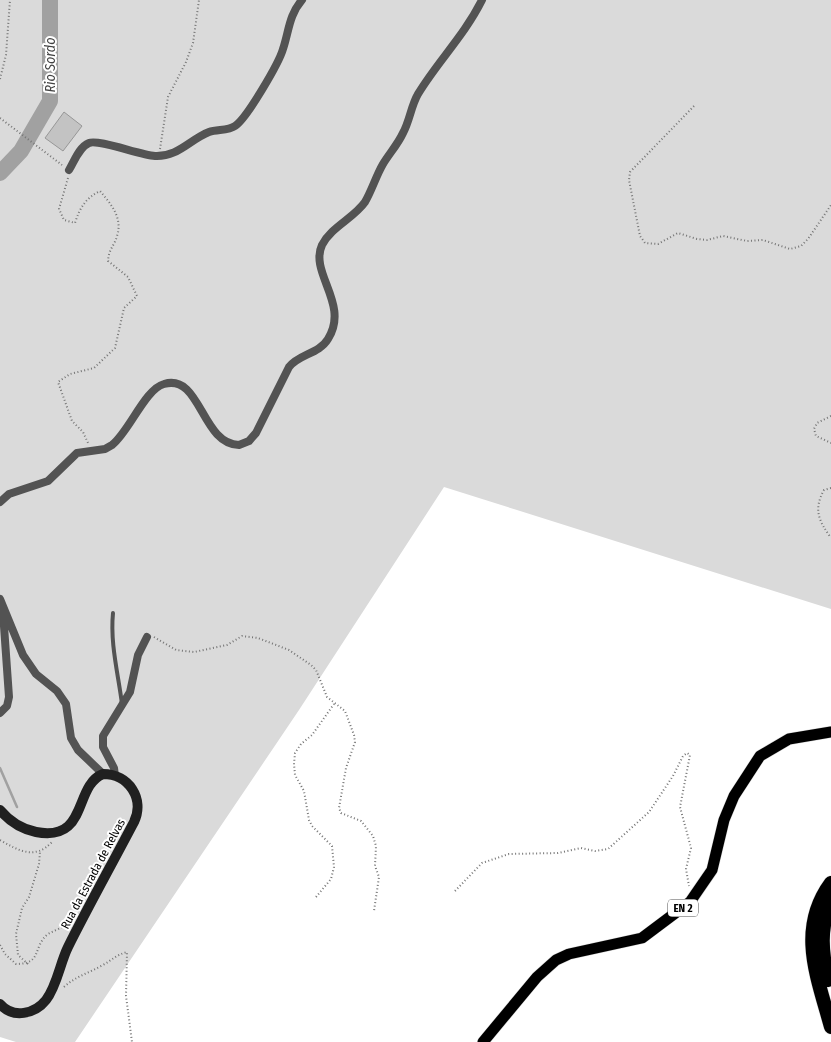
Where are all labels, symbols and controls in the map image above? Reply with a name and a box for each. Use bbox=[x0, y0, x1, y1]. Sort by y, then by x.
water label: Rio Sordo bbox=[42, 37, 59, 93]
street label: Rua da Estrada de Relvas bbox=[58, 817, 128, 931]
road number: EN 2 bbox=[668, 900, 698, 916]

